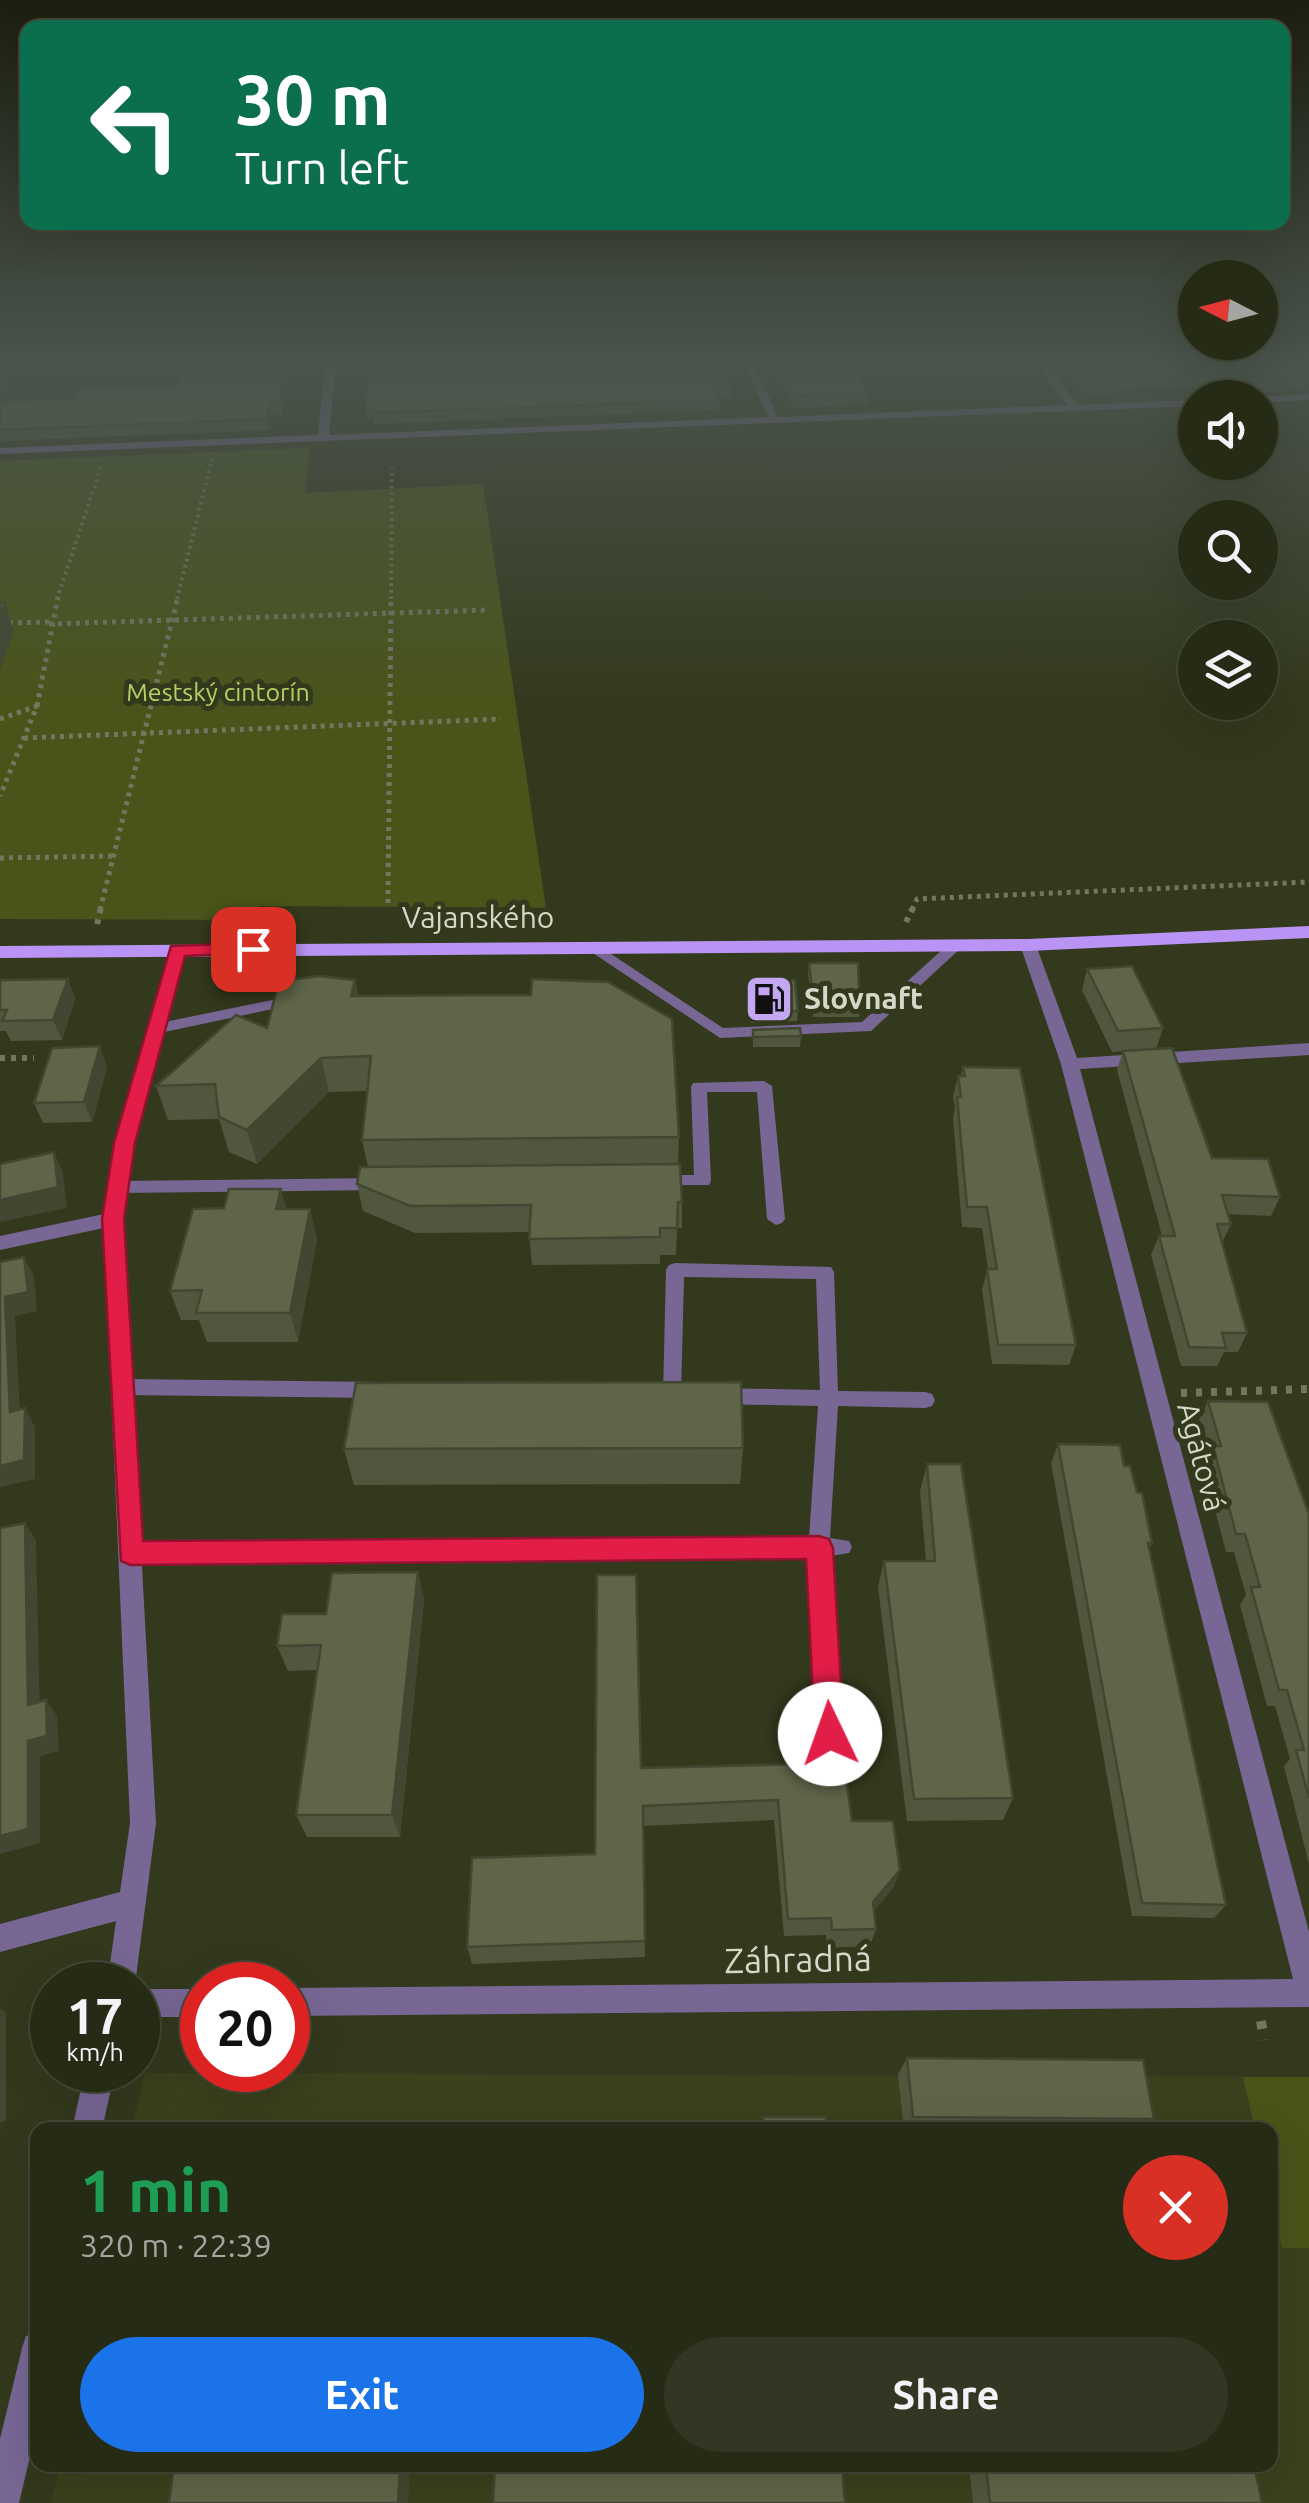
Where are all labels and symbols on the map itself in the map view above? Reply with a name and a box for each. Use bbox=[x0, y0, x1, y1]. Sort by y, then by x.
north arrow bbox=[1178, 260, 1278, 360]
park label: Mestský cintorín bbox=[126, 678, 310, 706]
street label: Vajanského bbox=[402, 900, 554, 934]
pin bbox=[211, 907, 296, 992]
fuel station icon: Slovnaft bbox=[743, 973, 795, 1025]
place label: Slovnaft bbox=[804, 981, 923, 1015]
street label: Agátová bbox=[1171, 1399, 1233, 1515]
position arrow bbox=[778, 1682, 882, 1786]
street label: Záhradná bbox=[724, 1938, 872, 1980]
speed limit sign: 20 bbox=[180, 1962, 310, 2092]

